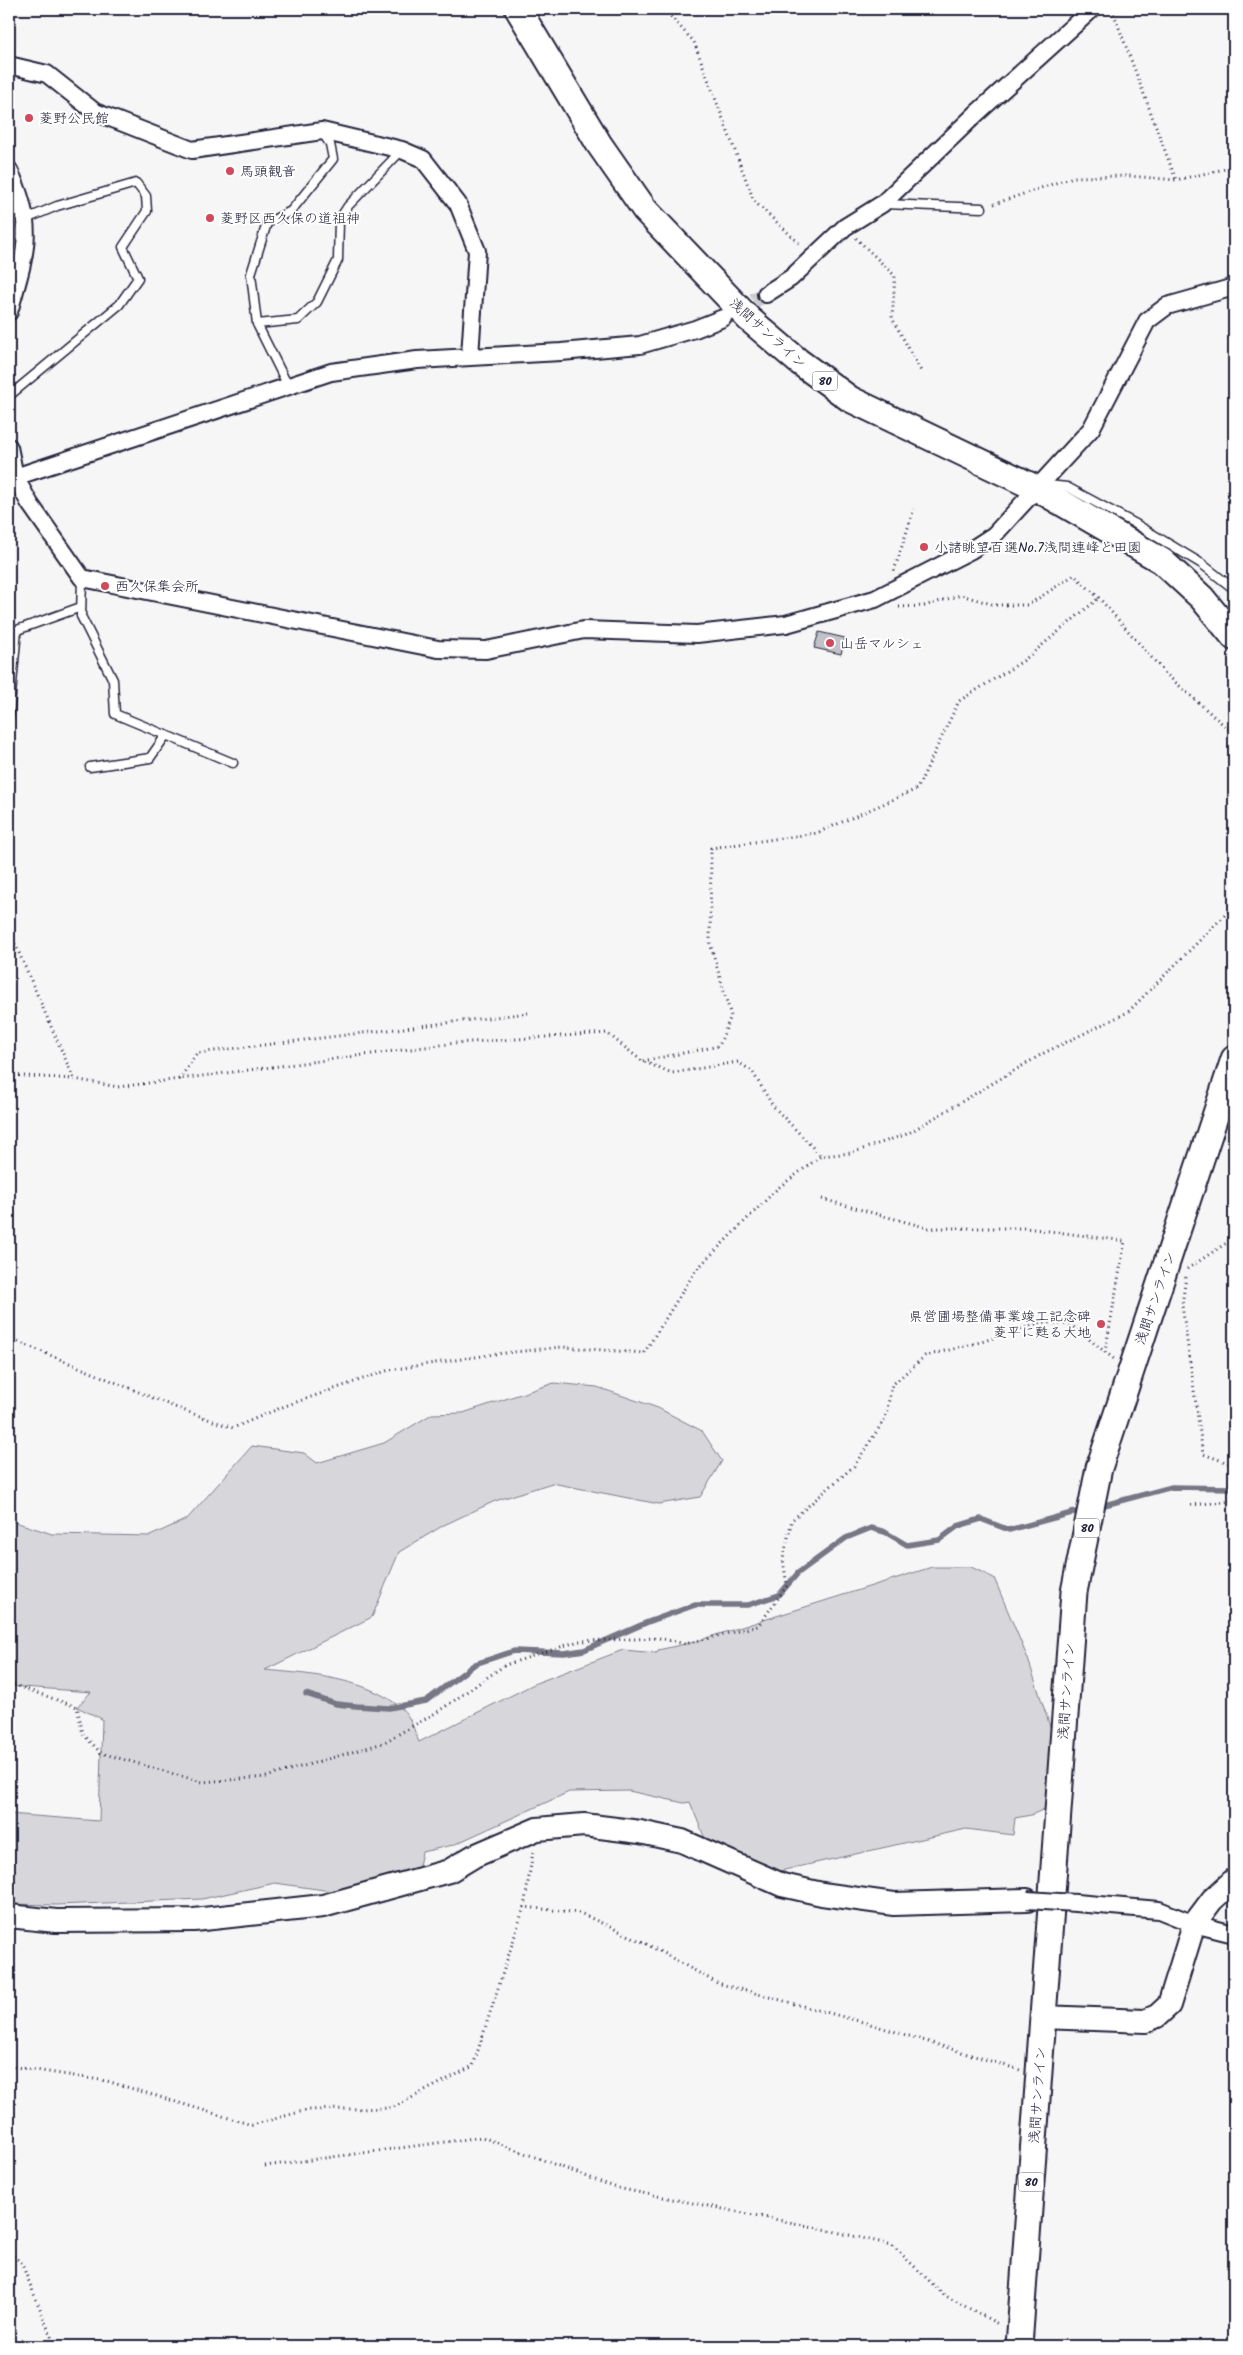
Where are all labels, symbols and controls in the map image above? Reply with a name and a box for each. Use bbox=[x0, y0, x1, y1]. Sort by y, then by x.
place label: 菱野公民館 bbox=[39, 108, 109, 130]
marker: 菱野公民館 bbox=[23, 112, 35, 124]
place label: 馬頭観音 bbox=[240, 161, 296, 183]
marker: 馬頭観音 bbox=[224, 165, 236, 177]
place label: 菱野区西久保の道祖神 bbox=[220, 208, 360, 230]
marker: 菱野区西久保の道祖神 bbox=[204, 212, 216, 224]
street label: 浅間サンライン bbox=[724, 293, 811, 375]
road number: 80 bbox=[812, 372, 838, 391]
place label: 小諸眺望百選No.7浅間連峰と田園 bbox=[934, 537, 1142, 559]
marker: 小諸眺望百選No.7浅間連峰と田園 bbox=[918, 541, 930, 553]
place label: 西久保集会所 bbox=[115, 576, 199, 598]
marker: 西久保集会所 bbox=[99, 580, 111, 592]
place label: 山岳マルシェ bbox=[840, 633, 924, 655]
marker: 山岳マルシェ bbox=[824, 637, 836, 649]
street label: 浅間サンライン bbox=[1130, 1249, 1182, 1348]
place label: 県営圃場整備事業竣工記念碑 菱平に甦る大地 bbox=[909, 1306, 1091, 1344]
marker: 県営圃場整備事業竣工記念碑 菱平に甦る大地 bbox=[1095, 1318, 1107, 1330]
road number: 80 bbox=[1074, 1519, 1100, 1538]
street label: 浅間サンライン bbox=[1053, 1642, 1081, 1740]
street label: 浅間サンライン bbox=[1024, 2046, 1052, 2144]
road number: 80 bbox=[1018, 2172, 1044, 2192]

